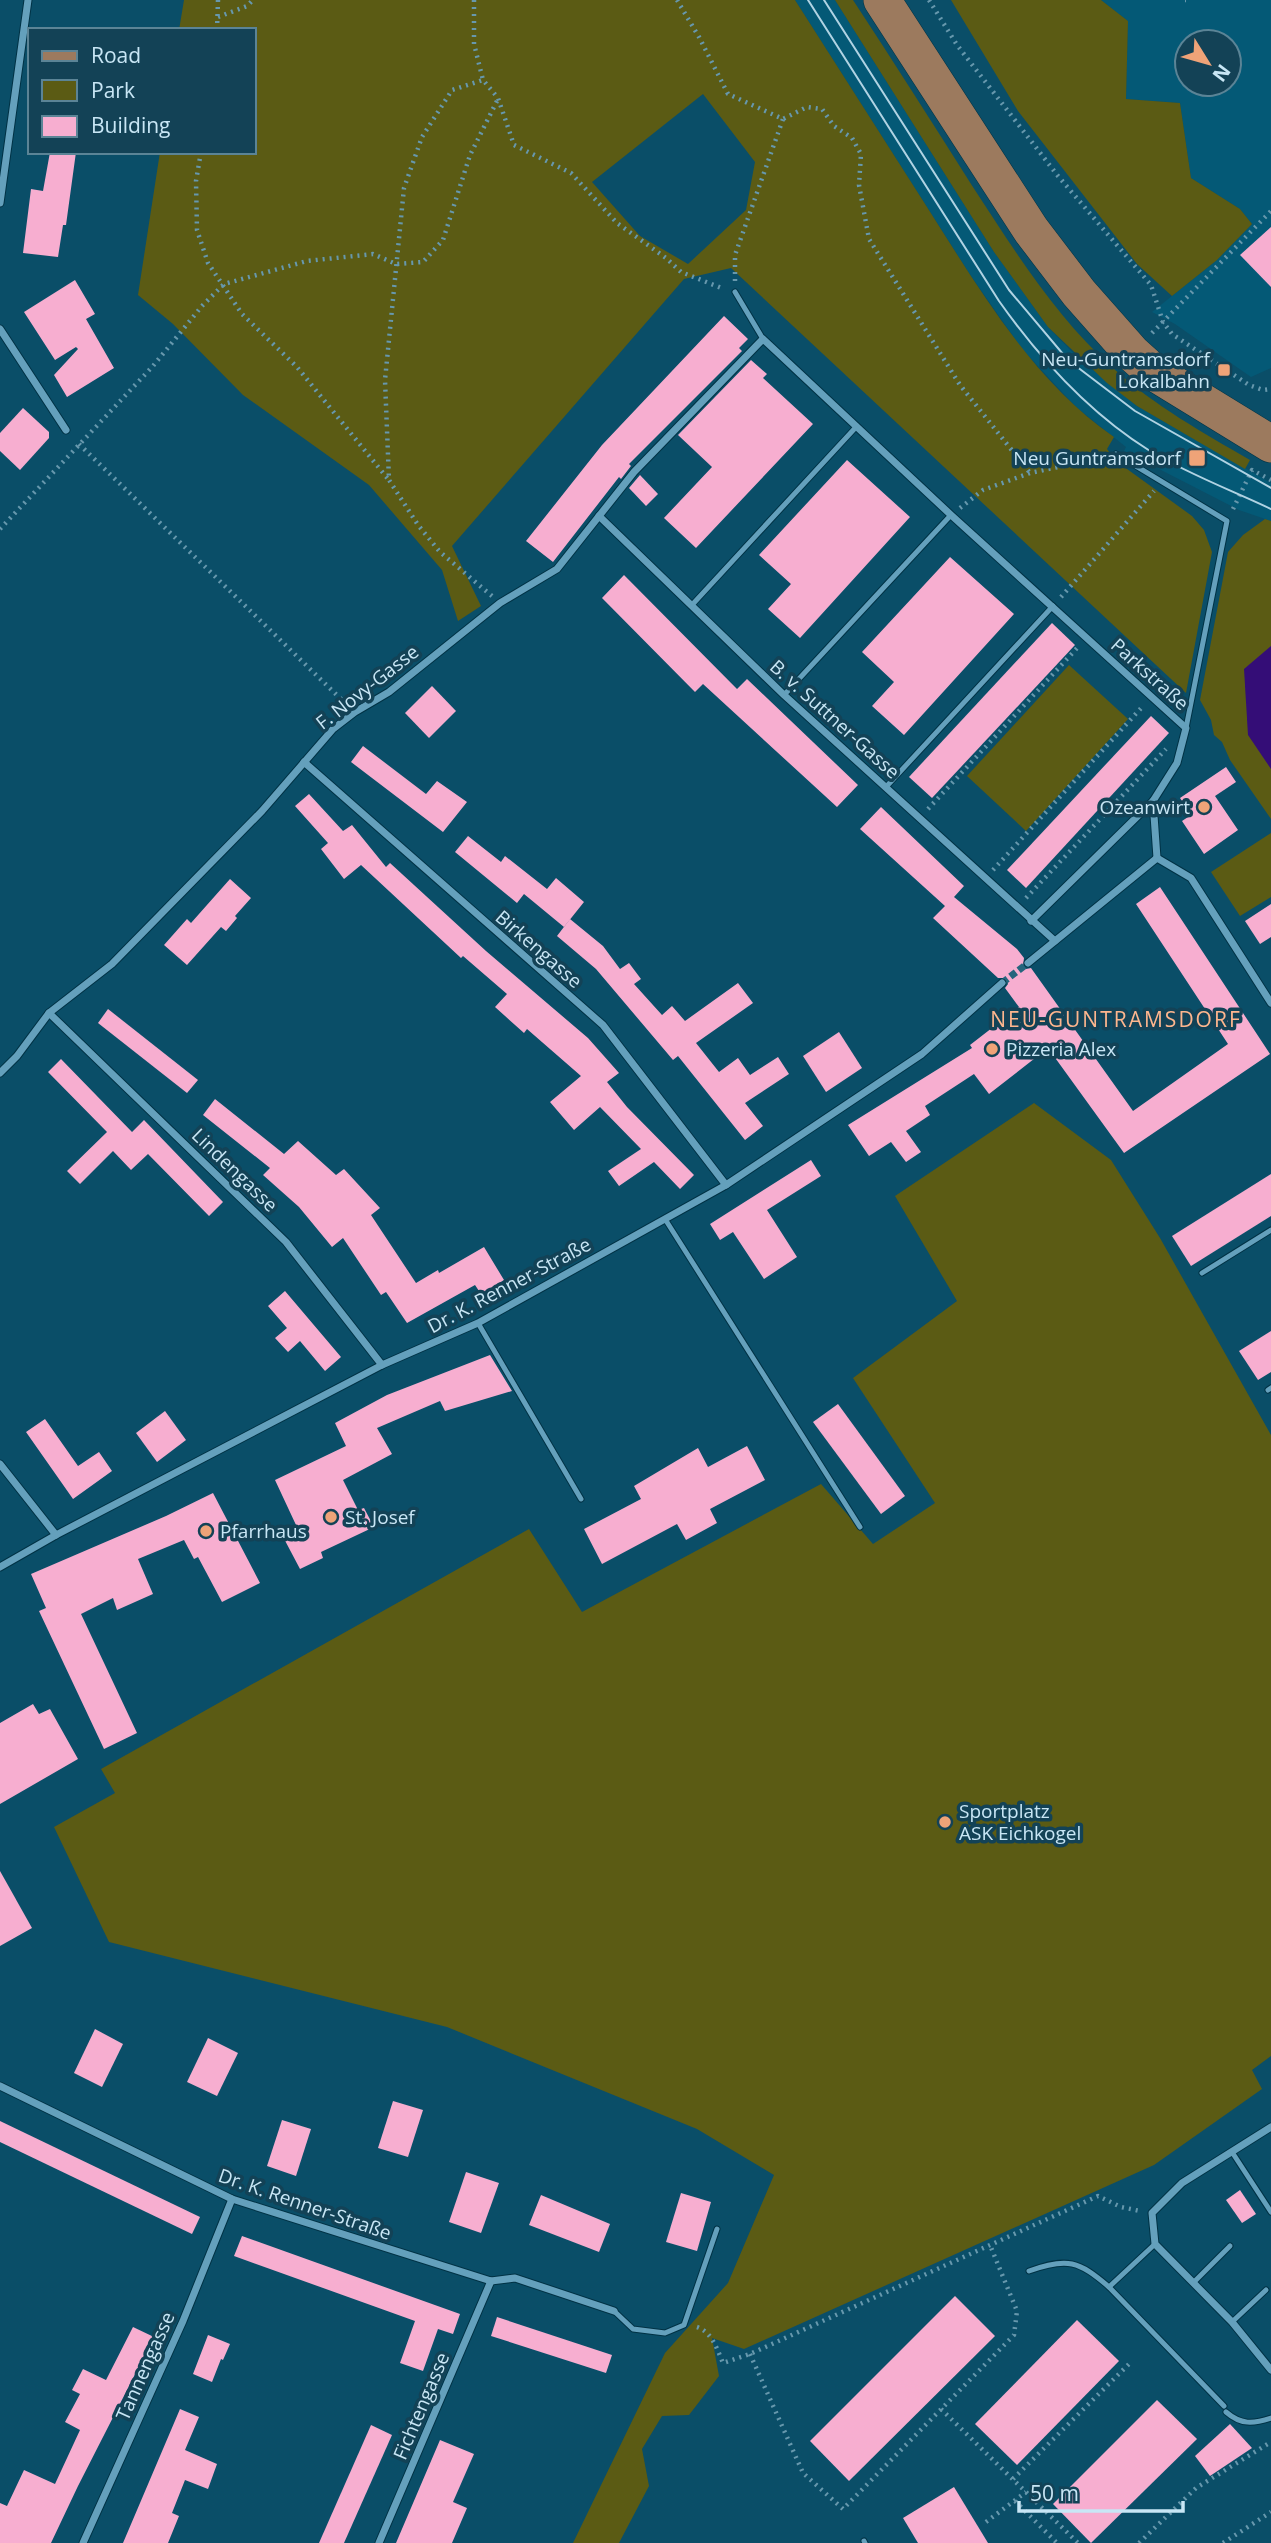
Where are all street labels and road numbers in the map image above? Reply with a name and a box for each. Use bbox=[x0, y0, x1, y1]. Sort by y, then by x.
street label: Parkstraße bbox=[1105, 632, 1195, 716]
street label: F. Novy-Gasse bbox=[310, 639, 424, 735]
street label: B. v. Suttner-Gasse bbox=[764, 654, 906, 784]
street label: Birkengasse bbox=[490, 904, 588, 994]
street label: Lindengasse bbox=[186, 1122, 284, 1218]
street label: Dr. K. Renner-Straße bbox=[423, 1231, 595, 1339]
street label: Dr. K. Renner-Straße bbox=[215, 2162, 395, 2246]
street label: Tannengasse bbox=[109, 2308, 181, 2424]
street label: Fichtengasse bbox=[387, 2348, 455, 2464]

